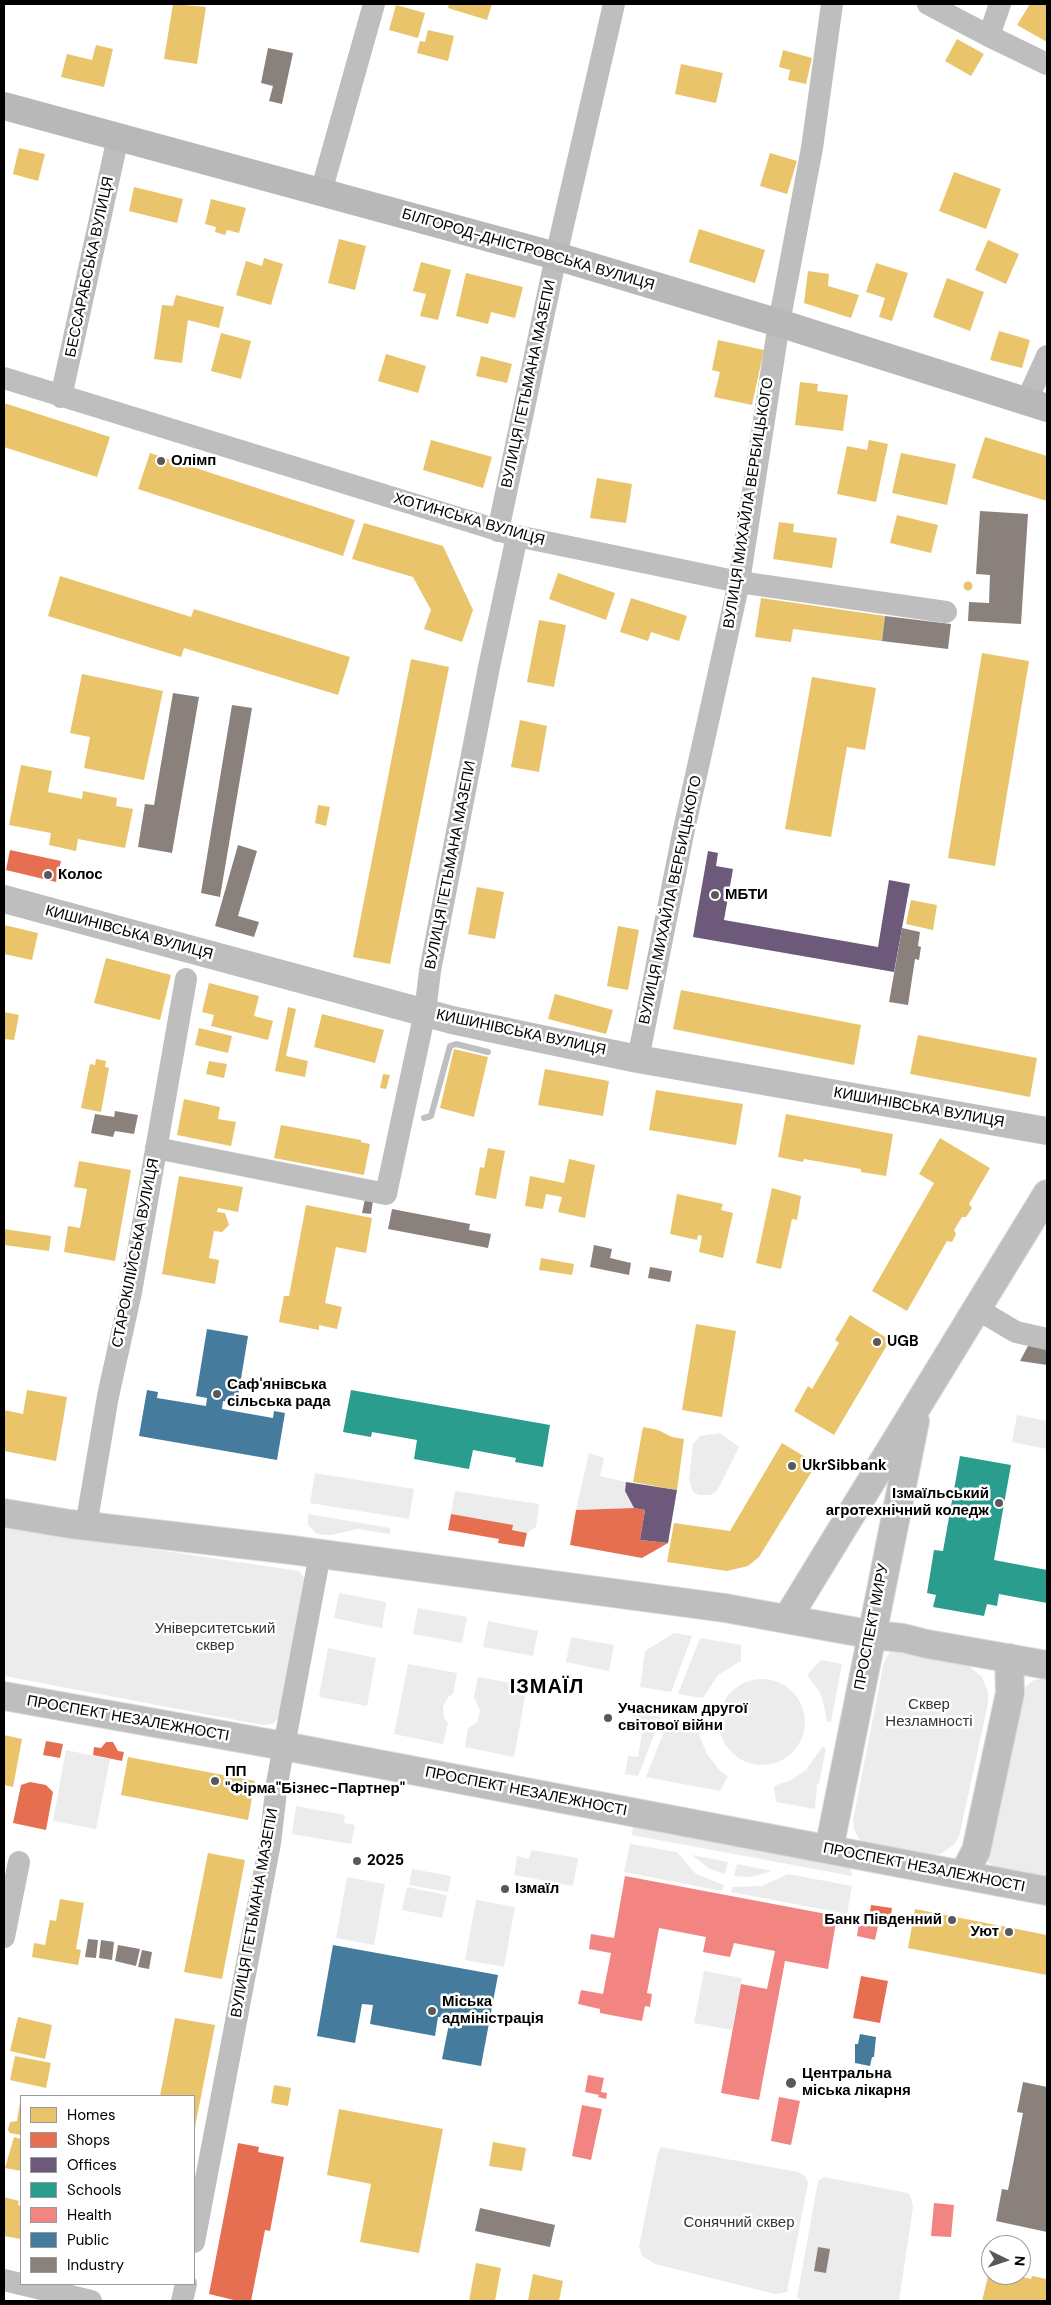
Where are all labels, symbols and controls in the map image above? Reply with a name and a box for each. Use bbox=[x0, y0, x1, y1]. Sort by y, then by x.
street label: БЕССАРАБСЬКА ВУЛИЦЯ bbox=[62, 175, 118, 359]
street label: БІЛГОРОД-ДНІСТРОВСЬКА ВУЛИЦЯ bbox=[400, 205, 656, 295]
street label: ВУЛИЦЯ ГЕТЬМАНА МАЗЕПИ bbox=[498, 278, 560, 490]
street label: ВУЛИЦЯ МИХАЙЛА ВЕРБИЦЬКОГО bbox=[720, 376, 778, 630]
place label: Олімп bbox=[171, 452, 216, 470]
marker: Олімп bbox=[155, 455, 167, 467]
street label: ХОТИНСЬКА ВУЛИЦЯ bbox=[391, 490, 547, 550]
street label: ВУЛИЦЯ ГЕТЬМАНА МАЗЕПИ bbox=[422, 759, 480, 971]
street label: ВУЛИЦЯ МИХАЙЛА ВЕРБИЦЬКОГО bbox=[636, 774, 706, 1026]
place label: Колос bbox=[58, 866, 103, 884]
marker: Колос bbox=[42, 869, 54, 881]
place label: МБТИ bbox=[725, 886, 768, 904]
marker: МБТИ bbox=[709, 889, 721, 901]
street label: КИШИНІВСЬКА ВУЛИЦЯ bbox=[43, 902, 215, 964]
street label: КИШИНІВСЬКА ВУЛИЦЯ bbox=[434, 1006, 608, 1060]
street label: КИШИНІВСЬКА ВУЛИЦЯ bbox=[832, 1084, 1006, 1132]
street label: СТАРОКІЛІЙСЬКА ВУЛИЦЯ bbox=[109, 1157, 163, 1349]
place label: UGB bbox=[887, 1333, 919, 1351]
marker: UGB bbox=[871, 1336, 883, 1348]
place label: Саф'янівська сільська рада bbox=[227, 1376, 331, 1411]
marker: Саф'янівська сільська рада bbox=[211, 1388, 223, 1400]
place label: UkrSibbank bbox=[802, 1457, 887, 1475]
marker: UkrSibbank bbox=[786, 1460, 798, 1472]
place label: Ізмаїльський агротехнічний коледж bbox=[826, 1485, 989, 1520]
marker: Ізмаїльський агротехнічний коледж bbox=[993, 1497, 1005, 1509]
street label: ПРОСПЕКТ МИРУ bbox=[851, 1562, 893, 1692]
park label: Університетський сквер bbox=[155, 1620, 275, 1655]
district label: ІЗМАЇЛ bbox=[509, 1676, 585, 1700]
street label: ПРОСПЕКТ НЕЗАЛЕЖНОСТІ bbox=[25, 1692, 231, 1746]
park label: Сквер Незламності bbox=[885, 1696, 973, 1731]
place label: Учасникам другої світової війни bbox=[618, 1700, 748, 1735]
marker: Учасникам другої світової війни bbox=[602, 1712, 614, 1724]
place label: ПП "Фірма"Бізнес-Партнер" bbox=[225, 1763, 405, 1798]
street label: ПРОСПЕКТ НЕЗАЛЕЖНОСТІ bbox=[423, 1764, 629, 1820]
marker: ПП "Фірма"Бізнес-Партнер" bbox=[209, 1775, 221, 1787]
street label: ВУЛИЦЯ ГЕТЬМАНА МАЗЕПИ bbox=[228, 1807, 282, 2019]
street label: ПРОСПЕКТ НЕЗАЛЕЖНОСТІ bbox=[821, 1840, 1027, 1896]
place label: 2025 bbox=[367, 1852, 404, 1870]
marker: 2025 bbox=[351, 1855, 363, 1867]
place label: Ізмаїл bbox=[515, 1880, 559, 1898]
marker: Ізмаїл bbox=[499, 1883, 511, 1895]
place label: Банк Південний bbox=[824, 1911, 942, 1929]
marker: Банк Південний bbox=[946, 1914, 958, 1926]
place label: Уют bbox=[970, 1923, 999, 1941]
marker: Уют bbox=[1003, 1926, 1015, 1938]
place label: Міська адміністрація bbox=[442, 1993, 544, 2028]
marker: Міська адміністрація bbox=[426, 2005, 438, 2017]
place label: Центральна міська лікарня bbox=[802, 2065, 911, 2100]
marker: Центральна міська лікарня bbox=[784, 2076, 798, 2090]
legend bbox=[20, 2095, 195, 2285]
text: Homes bbox=[67, 2105, 116, 2125]
text: Shops bbox=[67, 2130, 110, 2150]
text: Offices bbox=[67, 2155, 117, 2175]
text: Schools bbox=[67, 2180, 122, 2200]
text: Health bbox=[67, 2205, 112, 2225]
park label: Сонячний сквер bbox=[684, 2214, 794, 2232]
text: Public bbox=[67, 2230, 109, 2250]
north arrow bbox=[981, 2235, 1031, 2285]
text: Industry bbox=[67, 2255, 124, 2275]
text: N bbox=[1011, 2255, 1029, 2267]

